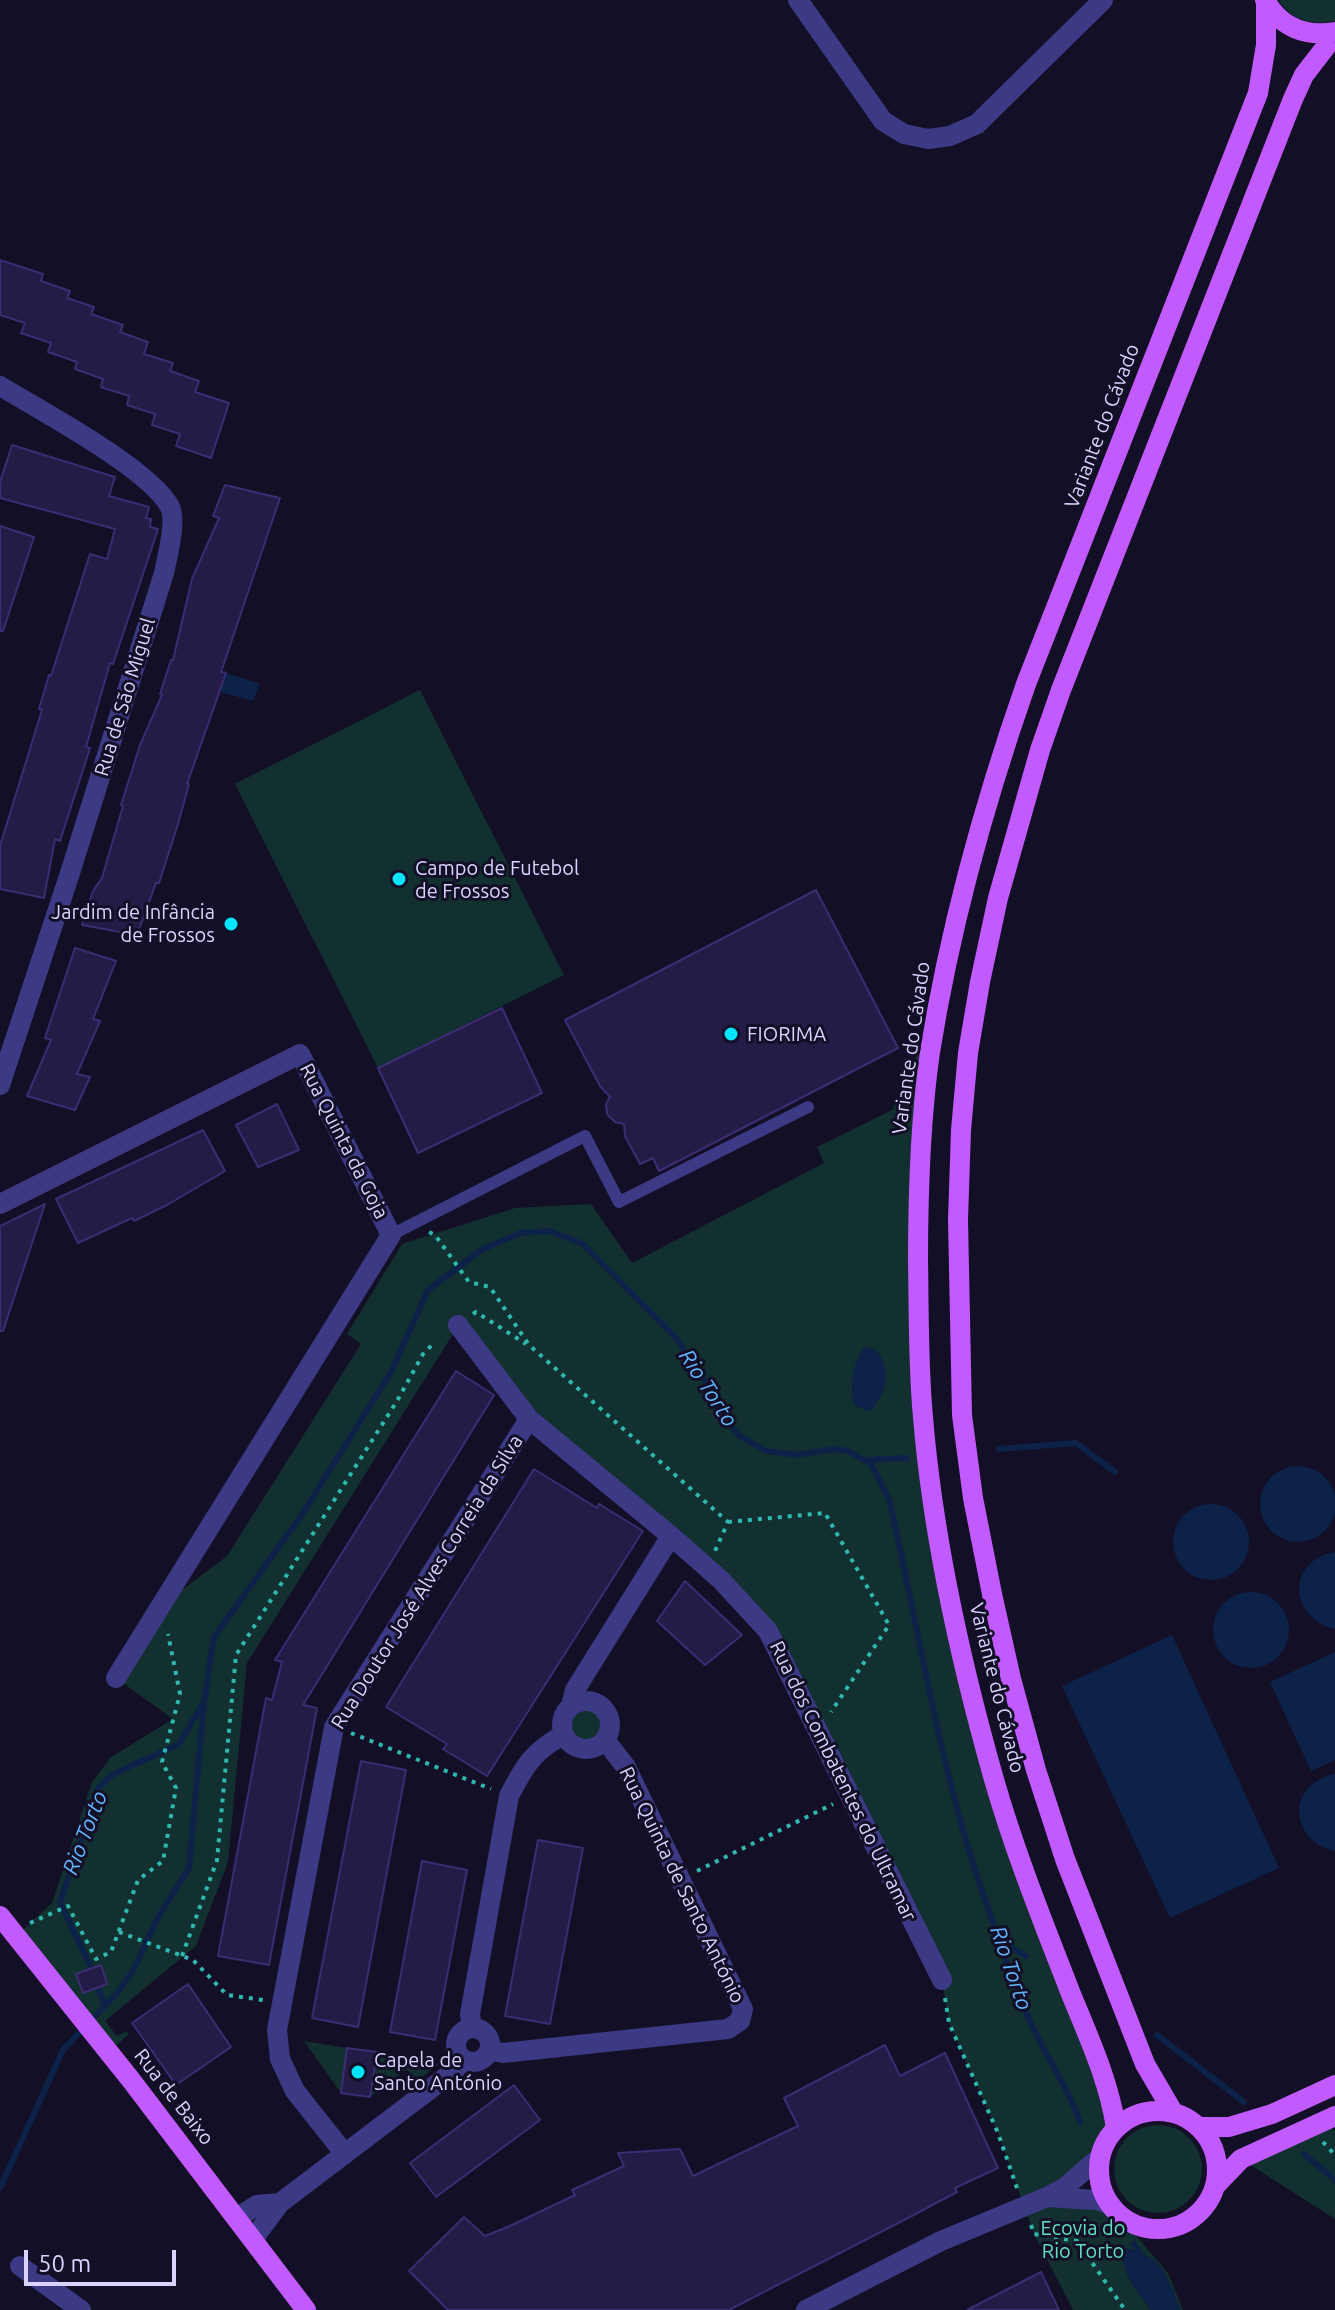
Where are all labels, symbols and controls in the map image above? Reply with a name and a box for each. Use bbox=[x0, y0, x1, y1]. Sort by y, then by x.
street label: Variante do Cávado bbox=[1060, 340, 1144, 512]
street label: Rua de São Miguel bbox=[89, 615, 161, 779]
place label: Campo de Futebol de Frossos bbox=[415, 856, 579, 903]
marker: Campo de Futebol de Frossos bbox=[390, 870, 408, 888]
place label: Jardim de Infância de Frossos bbox=[51, 900, 215, 947]
marker: Jardim de Infância de Frossos bbox=[222, 915, 240, 933]
street label: Variante do Cávado bbox=[887, 960, 935, 1136]
place label: FIORIMA bbox=[747, 1022, 826, 1046]
marker: FIORIMA bbox=[722, 1025, 740, 1043]
street label: Rua Quinta da Goja bbox=[294, 1059, 394, 1223]
water label: Rio Torto bbox=[673, 1344, 743, 1432]
street label: Rua Doutor José Alves Correia da Silva bbox=[326, 1430, 528, 1734]
street label: Variante do Cávado bbox=[964, 1601, 1030, 1775]
street label: Rua dos Combatentes do Ultramar bbox=[765, 1637, 921, 1925]
street label: Rua Quinta de Santo António bbox=[614, 1763, 750, 2007]
water label: Rio Torto bbox=[57, 1788, 113, 1878]
water label: Rio Torto bbox=[984, 1922, 1038, 2014]
street label: Rua de Baixo bbox=[129, 2044, 219, 2150]
place label: Capela de Santo António bbox=[374, 2048, 502, 2095]
marker: Capela de Santo António bbox=[349, 2063, 367, 2081]
park label: Ecovia do Rio Torto bbox=[1041, 2216, 1125, 2263]
scale bar bbox=[28, 2234, 180, 2284]
text: 50 m bbox=[38, 2250, 91, 2277]

